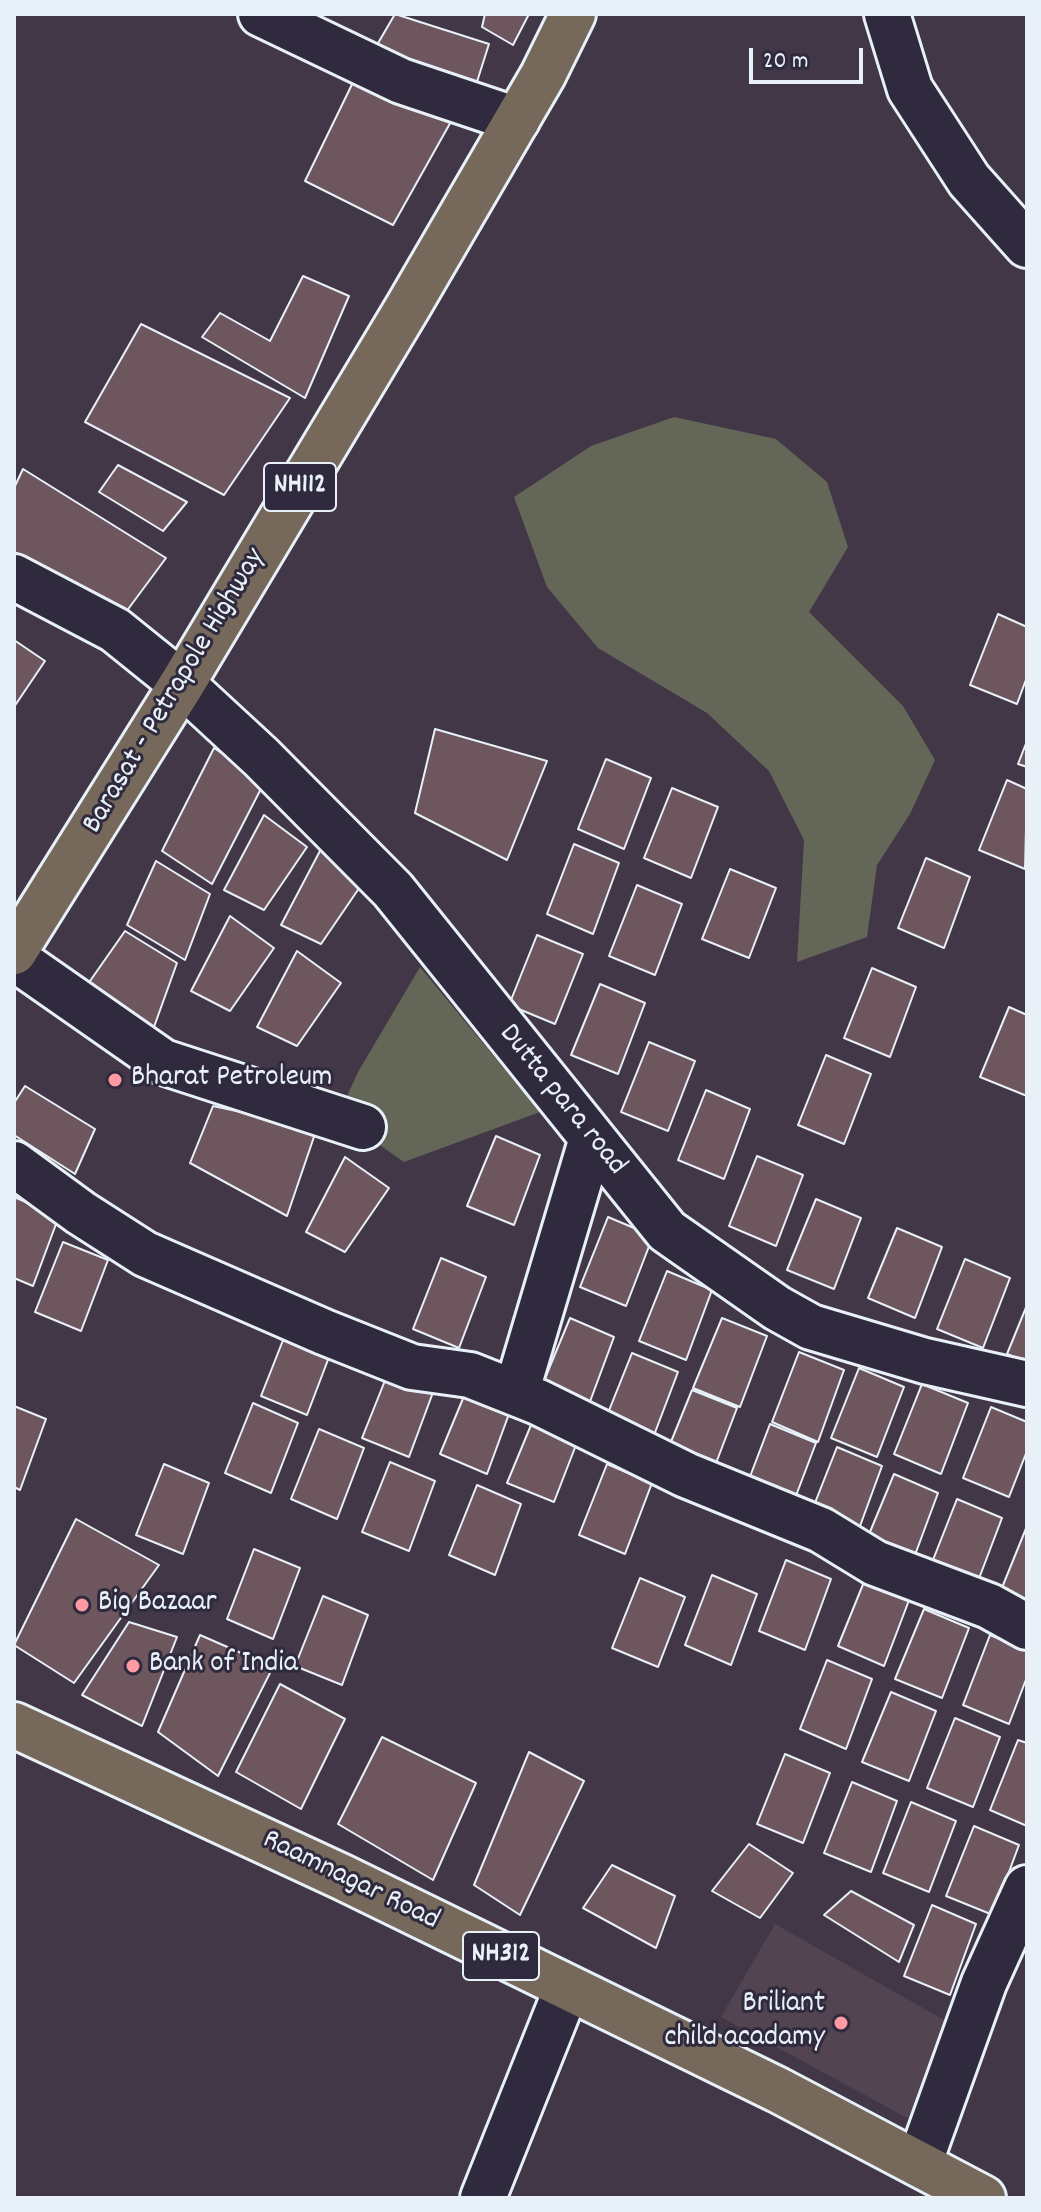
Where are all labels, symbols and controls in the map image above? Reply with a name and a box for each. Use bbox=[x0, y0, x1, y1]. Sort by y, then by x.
scale bar bbox=[753, 32, 867, 82]
text: 20 m bbox=[763, 45, 809, 79]
road number: NH112 bbox=[264, 463, 336, 511]
street label: Barasat - Petrapole Highway bbox=[77, 543, 275, 841]
street label: Dutta para road bbox=[489, 1018, 633, 1184]
place label: Bharat Petroleum bbox=[131, 1062, 332, 1098]
marker: Bharat Petroleum bbox=[106, 1071, 124, 1089]
place label: Big Bazaar bbox=[98, 1587, 217, 1623]
marker: Big Bazaar bbox=[73, 1596, 91, 1614]
place label: Bank of India bbox=[149, 1648, 298, 1684]
marker: Bank of India bbox=[124, 1657, 142, 1675]
street label: Raamnagar Road bbox=[256, 1824, 444, 1940]
road number: NH312 bbox=[463, 1932, 539, 1980]
place label: Briliant child acadamy bbox=[665, 1988, 825, 2058]
marker: Briliant child acadamy bbox=[832, 2014, 850, 2032]

